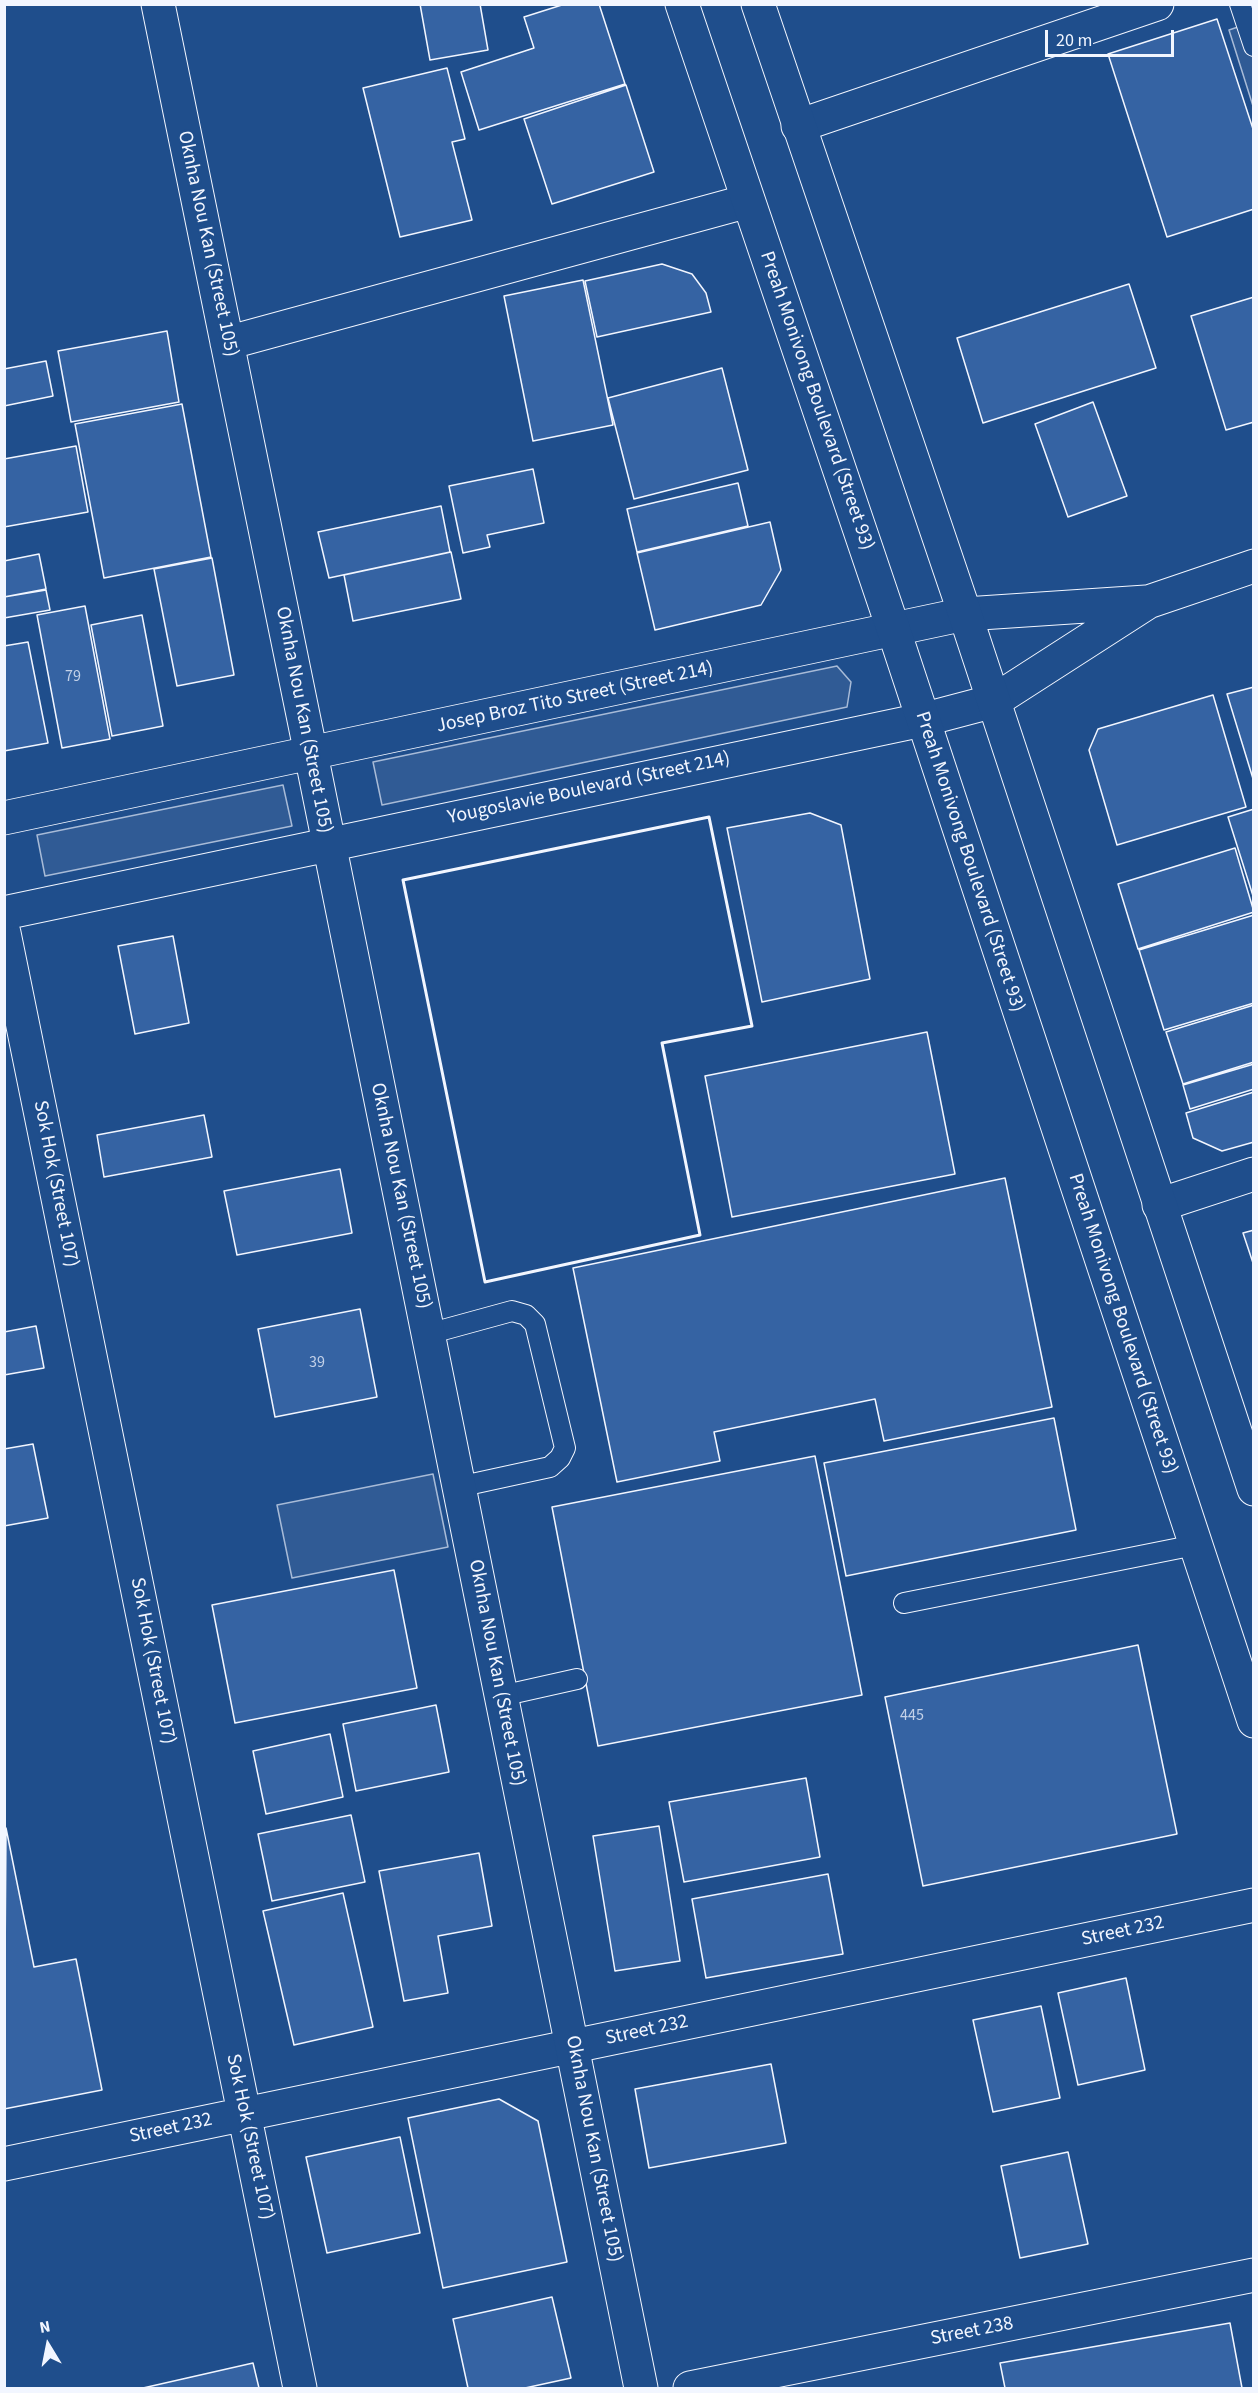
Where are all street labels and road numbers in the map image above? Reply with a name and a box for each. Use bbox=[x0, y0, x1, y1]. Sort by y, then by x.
street label: Oknha Nou Kan (Street 105) bbox=[171, 129, 243, 359]
street label: Preah Monivong Boulevard (Street 93) bbox=[753, 248, 879, 554]
street label: Oknha Nou Kan (Street 105) bbox=[269, 605, 337, 835]
street label: Josep Broz Tito Street (Street 214) bbox=[434, 657, 716, 739]
street label: Preah Monivong Boulevard (Street 93) bbox=[909, 709, 1029, 1015]
street label: Yougoslavie Boulevard (Street 214) bbox=[446, 747, 732, 831]
street label: Oknha Nou Kan (Street 105) bbox=[364, 1081, 436, 1311]
street label: Sok Hok (Street 107) bbox=[27, 1099, 83, 1269]
street label: Preah Monivong Boulevard (Street 93) bbox=[1062, 1171, 1182, 1477]
street label: Oknha Nou Kan (Street 105) bbox=[462, 1558, 530, 1788]
street label: Sok Hok (Street 107) bbox=[124, 1576, 180, 1746]
street label: Street 232 bbox=[1079, 1912, 1167, 1952]
street label: Street 232 bbox=[603, 2011, 691, 2051]
street label: Oknha Nou Kan (Street 105) bbox=[559, 2034, 627, 2264]
street label: Sok Hok (Street 107) bbox=[220, 2052, 278, 2222]
street label: Street 232 bbox=[127, 2109, 215, 2149]
street label: Street 238 bbox=[929, 2312, 1015, 2352]

